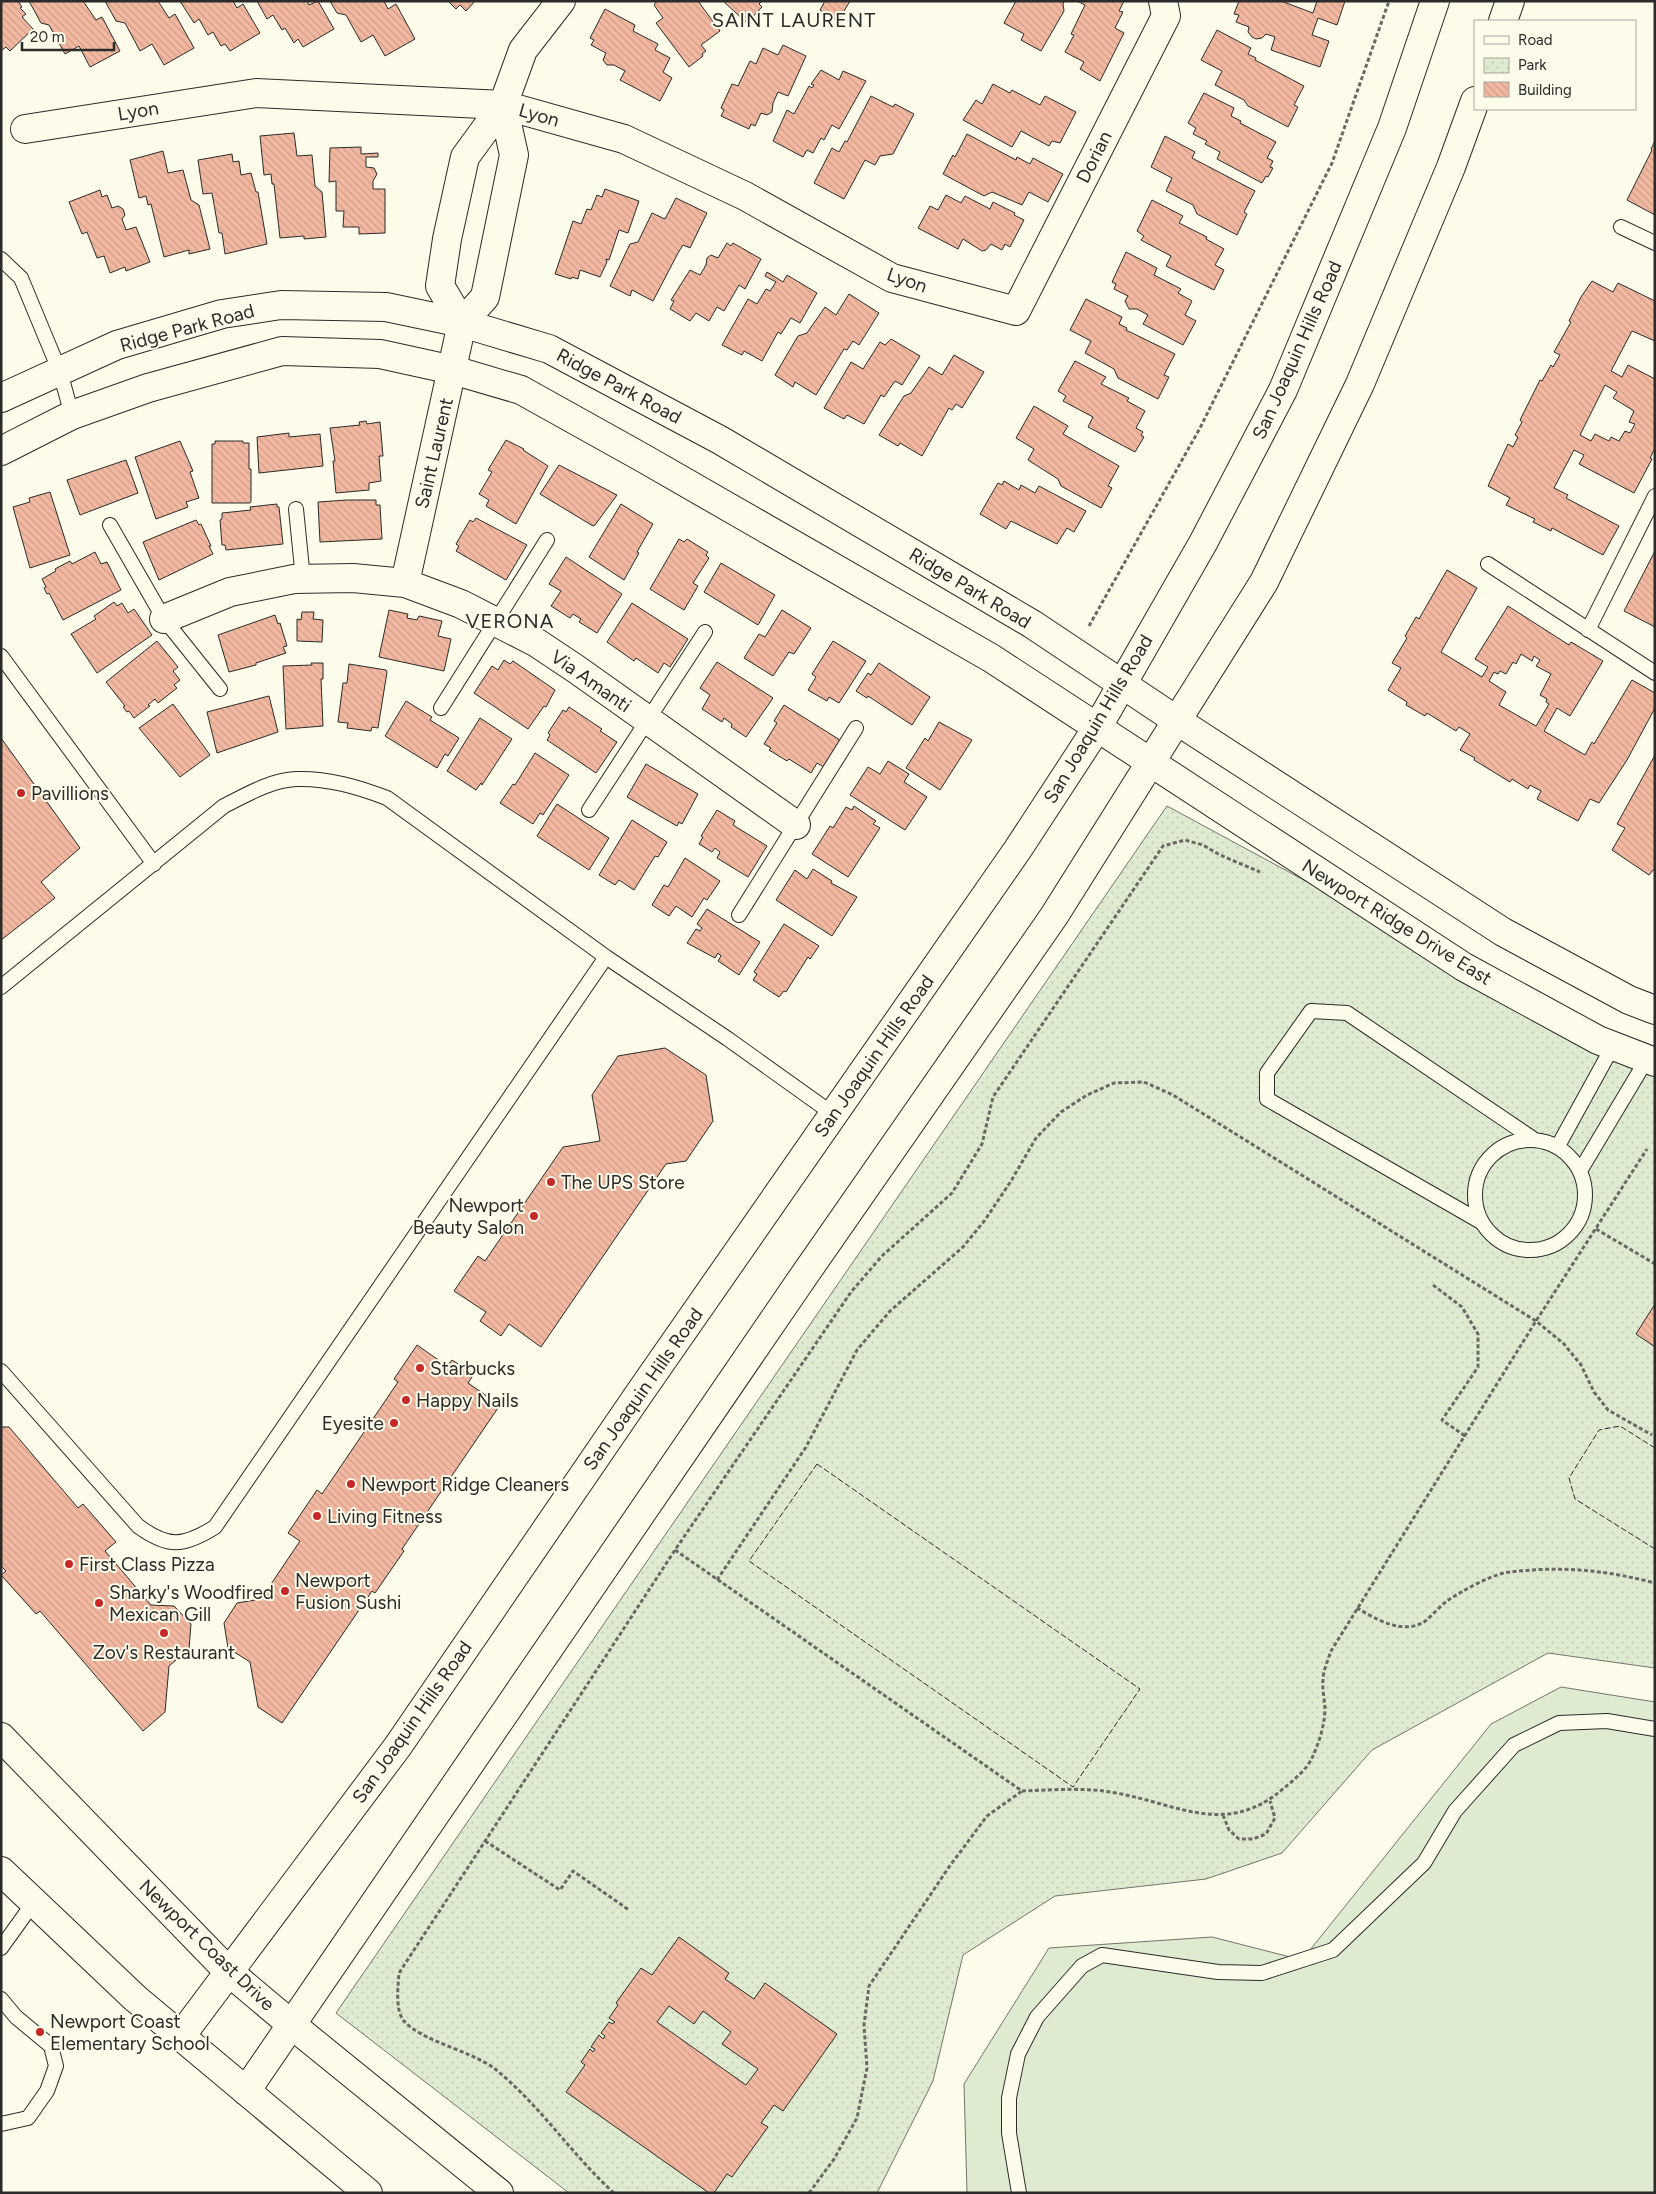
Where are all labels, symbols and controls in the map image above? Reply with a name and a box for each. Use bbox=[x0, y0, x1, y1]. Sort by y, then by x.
district label: SAINT LAURENT bbox=[712, 8, 876, 32]
scale bar bbox=[22, 20, 115, 52]
legend bbox=[1474, 20, 1636, 110]
text: 20 m bbox=[30, 28, 64, 46]
text: Road bbox=[1518, 31, 1553, 49]
text: Park bbox=[1518, 56, 1547, 74]
text: Building bbox=[1518, 81, 1572, 99]
street label: Lyon bbox=[116, 96, 160, 126]
street label: Lyon bbox=[516, 98, 562, 132]
street label: Dorian bbox=[1071, 127, 1117, 187]
street label: San Joaquin Hills Road bbox=[1247, 257, 1347, 443]
street label: Lyon bbox=[884, 262, 930, 298]
street label: Ridge Park Road bbox=[117, 299, 257, 357]
street label: Ridge Park Road bbox=[553, 343, 685, 429]
street label: Saint Laurent bbox=[410, 395, 458, 511]
street label: Ridge Park Road bbox=[905, 543, 1035, 633]
district label: VERONA bbox=[466, 609, 554, 633]
street label: San Joaquin Hills Road bbox=[1039, 630, 1157, 808]
street label: Via Amanti bbox=[546, 645, 636, 717]
place label: Pavillions bbox=[31, 782, 109, 805]
marker: Pavillions bbox=[15, 787, 27, 799]
street label: Newport Ridge Drive East bbox=[1298, 854, 1496, 990]
street label: San Joaquin Hills Road bbox=[809, 970, 939, 1142]
place label: The UPS Store bbox=[561, 1171, 685, 1194]
marker: The UPS Store bbox=[545, 1176, 557, 1188]
place label: Newport Beauty Salon bbox=[413, 1194, 524, 1239]
marker: Newport Beauty Salon bbox=[528, 1210, 540, 1222]
street label: San Joaquin Hills Road bbox=[578, 1303, 708, 1475]
place label: Starbucks bbox=[430, 1357, 515, 1380]
marker: Starbucks bbox=[414, 1362, 426, 1374]
place label: Happy Nails bbox=[416, 1389, 519, 1412]
marker: Happy Nails bbox=[400, 1394, 412, 1406]
place label: Eyesite bbox=[322, 1412, 384, 1435]
marker: Eyesite bbox=[388, 1417, 400, 1429]
place label: Newport Ridge Cleaners bbox=[361, 1473, 569, 1496]
marker: Newport Ridge Cleaners bbox=[345, 1478, 357, 1490]
place label: Living Fitness bbox=[327, 1505, 443, 1528]
marker: Living Fitness bbox=[311, 1510, 323, 1522]
place label: First Class Pizza bbox=[79, 1553, 215, 1576]
marker: First Class Pizza bbox=[63, 1558, 75, 1570]
place label: Newport Fusion Sushi bbox=[295, 1569, 401, 1614]
place label: Sharky's Woodfired Mexican Gill bbox=[109, 1581, 274, 1626]
marker: Newport Fusion Sushi bbox=[279, 1585, 291, 1597]
marker: Sharky's Woodfired Mexican Gill bbox=[93, 1597, 105, 1609]
marker: Zov's Restaurant bbox=[158, 1627, 170, 1639]
street label: San Joaquin Hills Road bbox=[347, 1636, 477, 1808]
place label: Zov's Restaurant bbox=[93, 1641, 235, 1664]
street label: Newport Coast Drive bbox=[135, 1874, 279, 2016]
place label: Newport Coast Elementary School bbox=[50, 2010, 210, 2055]
marker: Newport Coast Elementary School bbox=[34, 2026, 46, 2038]

